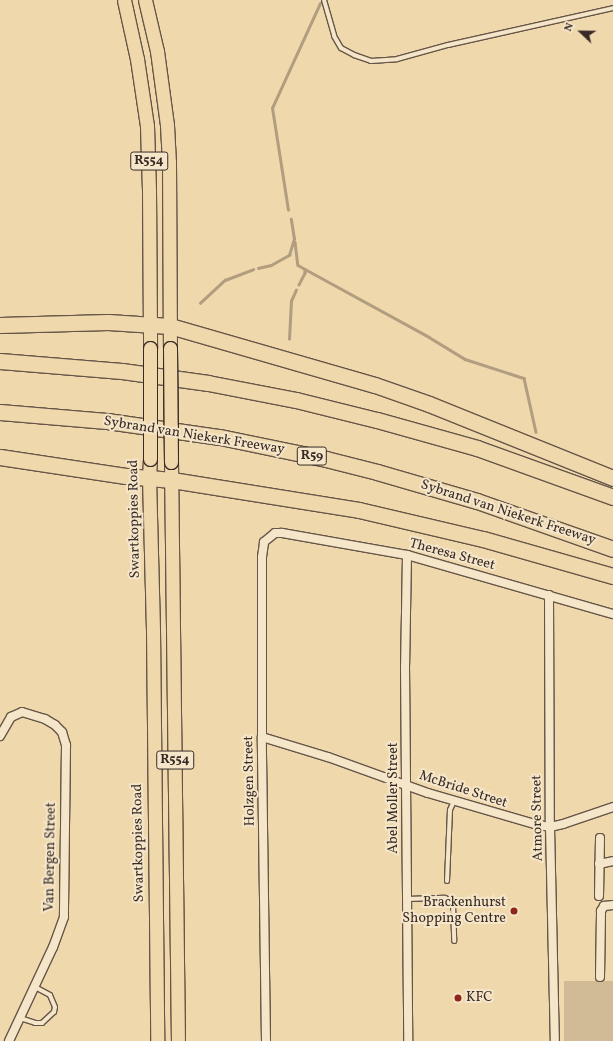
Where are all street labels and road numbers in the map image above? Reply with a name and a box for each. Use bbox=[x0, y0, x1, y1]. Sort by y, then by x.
road number: R554 bbox=[130, 150, 168, 172]
street label: Sybrand van Niekerk Freeway bbox=[102, 413, 286, 459]
road number: R59 bbox=[296, 445, 328, 467]
street label: Swartkoppies Road bbox=[126, 460, 144, 578]
street label: Sybrand van Niekerk Freeway bbox=[418, 477, 598, 549]
street label: Theresa Street bbox=[407, 536, 497, 574]
street label: Holzgen Street bbox=[241, 736, 259, 826]
street label: Abel Moller Street bbox=[386, 742, 402, 854]
road number: R554 bbox=[156, 749, 194, 771]
street label: McBride Street bbox=[417, 768, 509, 812]
street label: Atmore Street bbox=[529, 775, 547, 861]
street label: Swartkoppies Road bbox=[130, 784, 148, 902]
street label: Van Bergen Street bbox=[42, 802, 60, 912]

